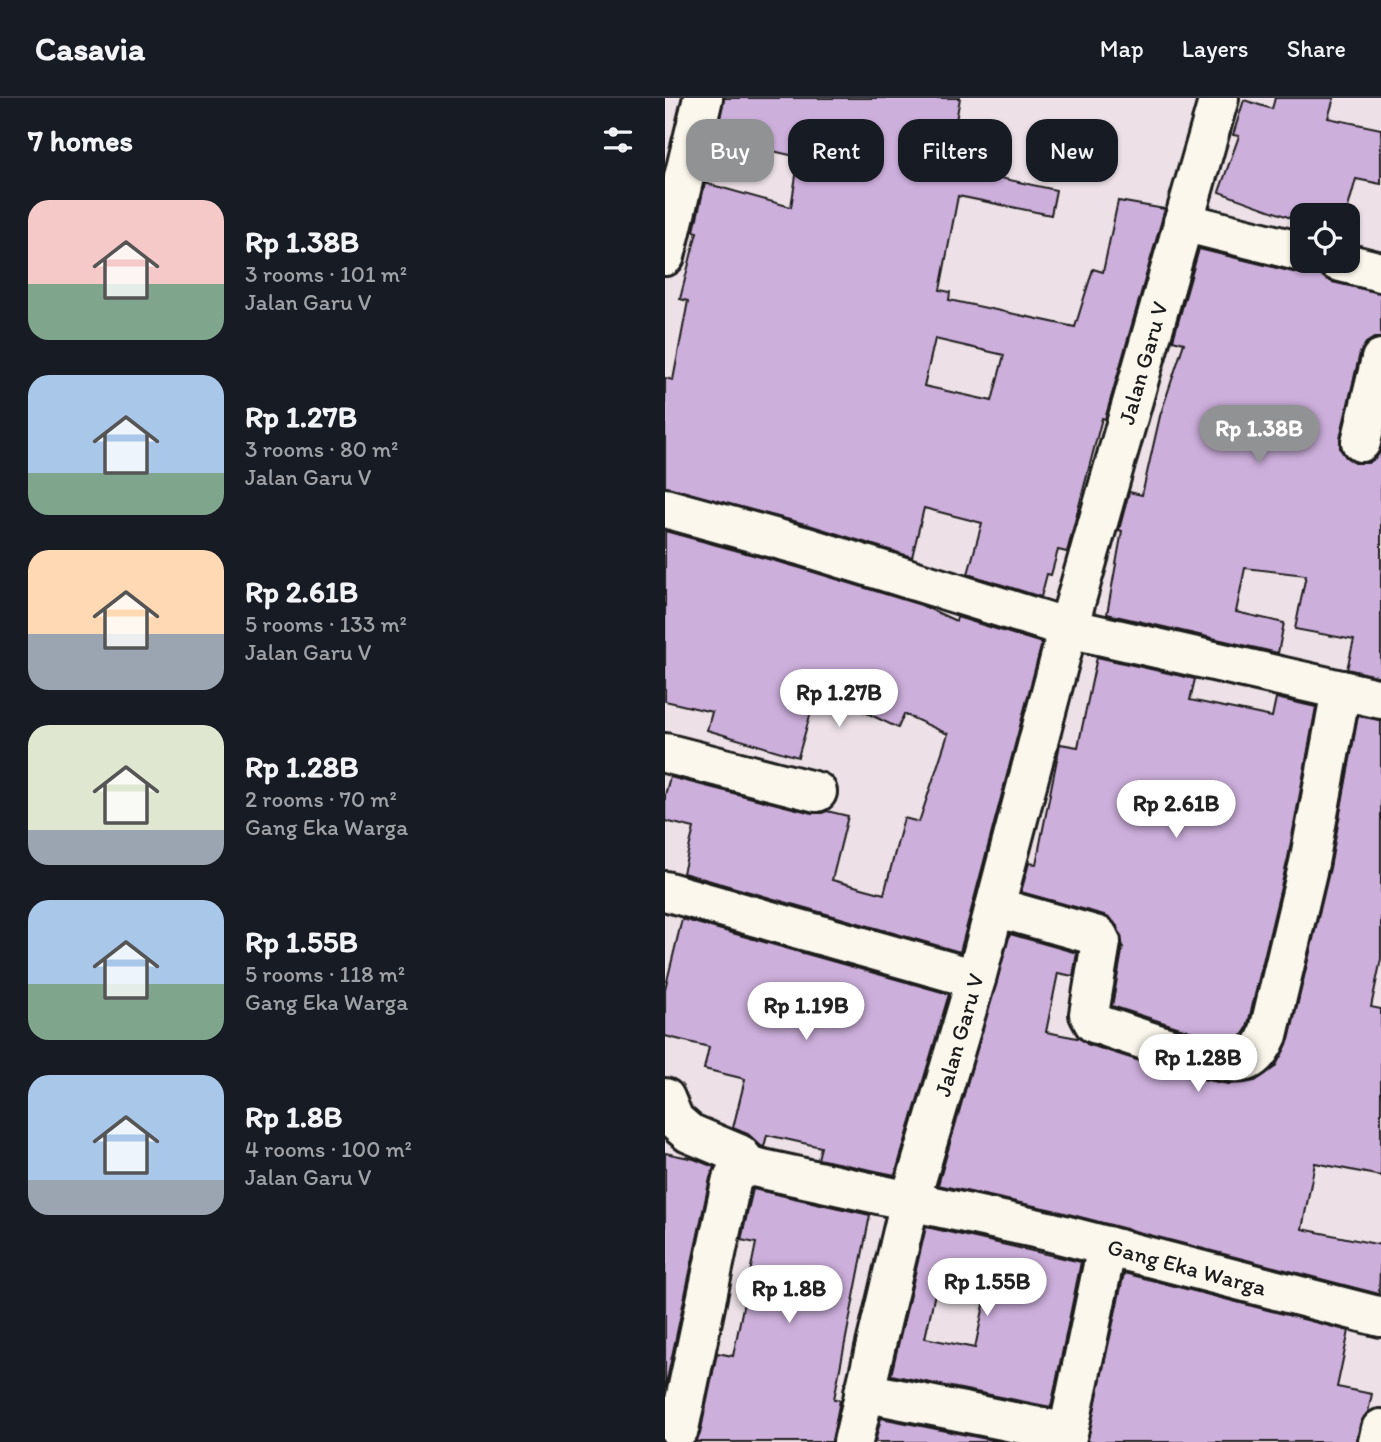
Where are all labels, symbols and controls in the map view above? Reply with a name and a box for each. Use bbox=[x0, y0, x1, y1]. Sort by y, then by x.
text: Casavia bbox=[35, 29, 145, 68]
text: Map bbox=[1100, 34, 1144, 63]
text: Layers bbox=[1182, 34, 1249, 63]
text: Share bbox=[1287, 34, 1346, 63]
chip: Buy bbox=[686, 119, 774, 182]
chip: Rent bbox=[788, 119, 884, 182]
chip: Filters bbox=[898, 119, 1012, 182]
chip: New bbox=[1026, 119, 1118, 182]
icon: filters bbox=[599, 121, 637, 159]
text: 7 homes bbox=[28, 122, 133, 159]
map controls bbox=[1290, 203, 1360, 273]
button: locate bbox=[1290, 203, 1360, 273]
text: Rp 1.38B bbox=[245, 223, 359, 260]
icon: home bbox=[84, 228, 168, 312]
text: 3 rooms · 101 m² bbox=[245, 260, 407, 288]
text: Jalan Garu V bbox=[245, 288, 371, 316]
street label: Jalan Garu V bbox=[1112, 298, 1174, 428]
text: Rp 1.27B bbox=[245, 398, 357, 435]
icon: home bbox=[84, 403, 168, 487]
pin: Rp 1.38B bbox=[1187, 406, 1331, 465]
text: Rp 1.38B bbox=[1215, 414, 1303, 442]
text: 3 rooms · 80 m² bbox=[245, 435, 399, 463]
text: Jalan Garu V bbox=[245, 463, 371, 491]
text: Rp 2.61B bbox=[245, 573, 358, 610]
icon: home bbox=[84, 578, 168, 662]
text: 5 rooms · 133 m² bbox=[245, 610, 407, 638]
text: Jalan Garu V bbox=[245, 638, 371, 666]
pin: Rp 1.27B bbox=[767, 670, 911, 729]
text: Rp 1.27B bbox=[796, 678, 882, 706]
text: Rp 1.28B bbox=[245, 748, 359, 785]
icon: home bbox=[84, 753, 168, 837]
pin: Rp 2.61B bbox=[1104, 780, 1248, 840]
text: 2 rooms · 70 m² bbox=[245, 785, 397, 813]
text: Rp 2.61B bbox=[1133, 789, 1219, 817]
text: Gang Eka Warga bbox=[245, 813, 408, 841]
text: Rp 1.55B bbox=[245, 923, 358, 960]
icon: home bbox=[84, 928, 168, 1012]
text: 5 rooms · 118 m² bbox=[245, 960, 405, 988]
street label: Jalan Garu V bbox=[928, 970, 990, 1100]
pin: Rp 1.19B bbox=[734, 982, 878, 1042]
text: Gang Eka Warga bbox=[245, 988, 408, 1016]
text: Rp 1.19B bbox=[763, 991, 849, 1019]
pin: Rp 1.28B bbox=[1126, 1034, 1270, 1094]
text: Rp 1.28B bbox=[1154, 1043, 1242, 1071]
text: Rp 1.8B bbox=[245, 1098, 342, 1135]
icon: home bbox=[84, 1103, 168, 1187]
text: 4 rooms · 100 m² bbox=[245, 1135, 412, 1163]
text: Jalan Garu V bbox=[245, 1163, 371, 1191]
street label: Gang Eka Warga bbox=[1105, 1232, 1269, 1302]
pin: Rp 1.55B bbox=[915, 1258, 1059, 1318]
pin: Rp 1.8B bbox=[724, 1266, 854, 1325]
text: Rp 1.55B bbox=[944, 1267, 1030, 1295]
text: Rp 1.8B bbox=[752, 1274, 826, 1302]

